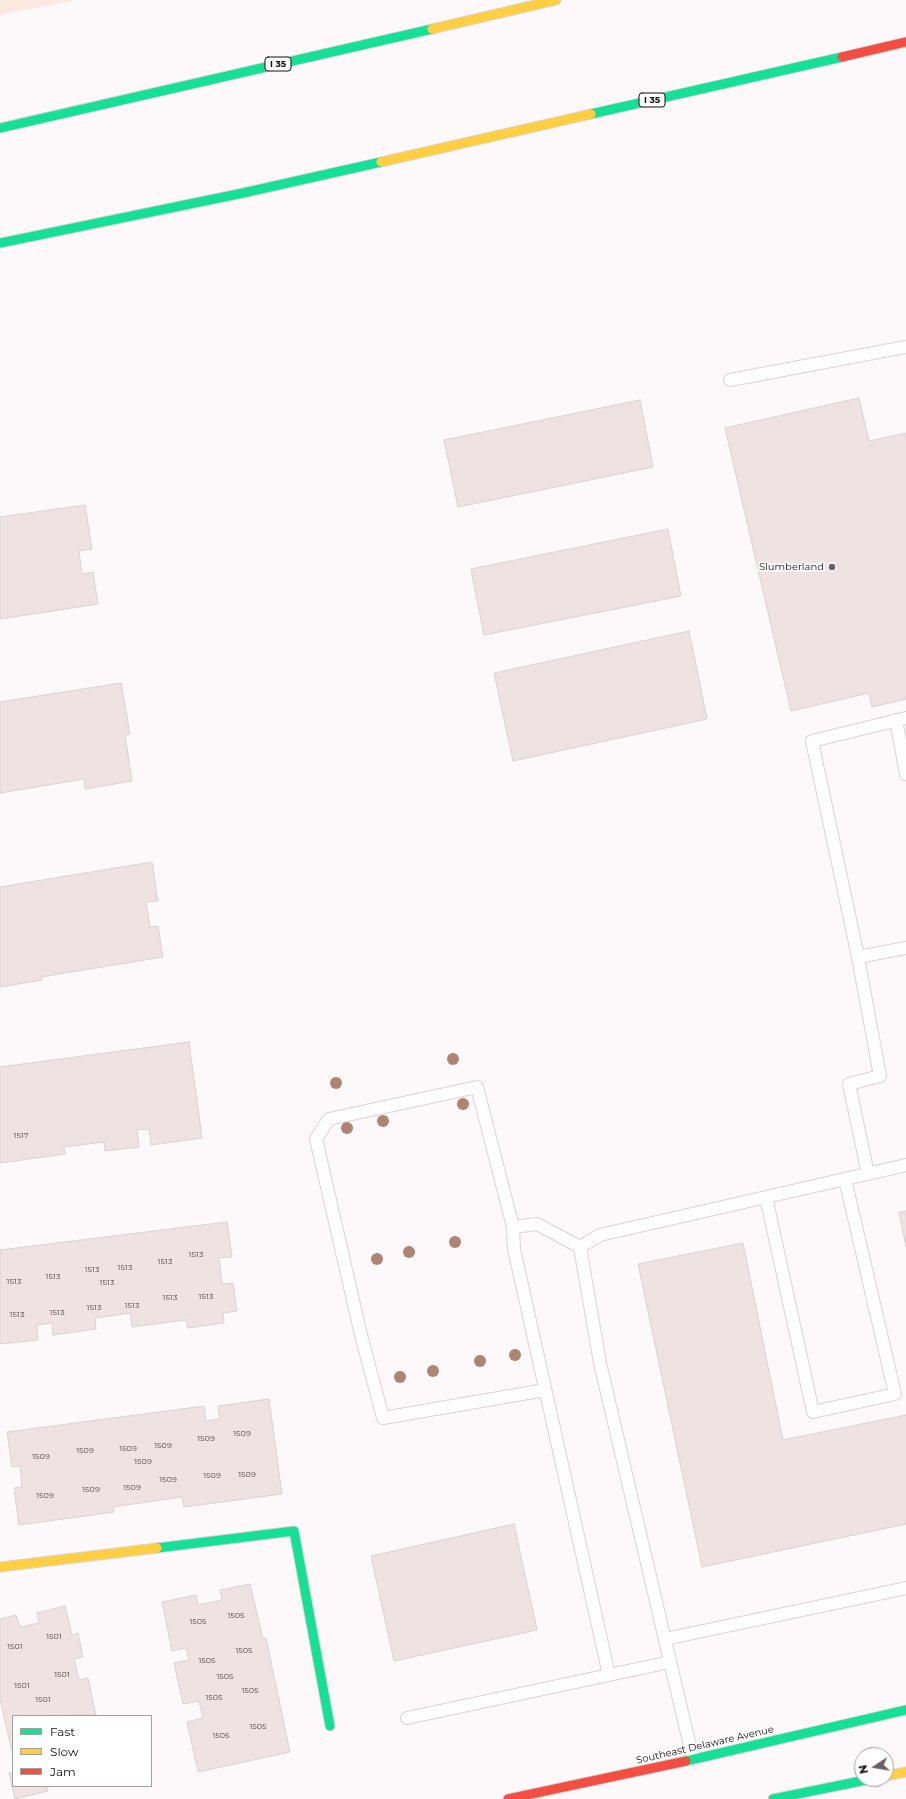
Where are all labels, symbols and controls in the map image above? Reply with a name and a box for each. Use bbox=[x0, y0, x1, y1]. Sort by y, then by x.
road number: I 35 bbox=[265, 57, 291, 71]
road number: I 35 bbox=[639, 93, 665, 107]
place label: Slumberland bbox=[759, 561, 824, 573]
marker: Slumberland bbox=[827, 562, 837, 572]
house number: 1517 bbox=[13, 1131, 29, 1141]
house number: 1513 bbox=[189, 1250, 203, 1260]
house number: 1513 bbox=[158, 1257, 172, 1267]
house number: 1513 bbox=[118, 1263, 132, 1273]
house number: 1513 bbox=[85, 1265, 99, 1275]
house number: 1513 bbox=[46, 1272, 60, 1282]
house number: 1513 bbox=[7, 1277, 21, 1287]
house number: 1513 bbox=[100, 1278, 114, 1288]
house number: 1513 bbox=[199, 1292, 213, 1302]
house number: 1513 bbox=[163, 1293, 177, 1303]
house number: 1513 bbox=[125, 1301, 139, 1311]
house number: 1513 bbox=[87, 1303, 101, 1313]
house number: 1513 bbox=[50, 1308, 64, 1318]
house number: 1513 bbox=[10, 1310, 24, 1320]
house number: 1509 bbox=[233, 1429, 251, 1439]
house number: 1509 bbox=[197, 1434, 215, 1444]
house number: 1509 bbox=[154, 1441, 172, 1451]
house number: 1509 bbox=[119, 1444, 137, 1454]
house number: 1509 bbox=[76, 1446, 94, 1456]
house number: 1509 bbox=[32, 1452, 50, 1462]
house number: 1509 bbox=[134, 1457, 152, 1467]
house number: 1509 bbox=[238, 1470, 256, 1480]
house number: 1509 bbox=[203, 1471, 221, 1481]
house number: 1509 bbox=[159, 1475, 177, 1485]
house number: 1509 bbox=[123, 1483, 141, 1493]
house number: 1509 bbox=[82, 1485, 100, 1495]
house number: 1509 bbox=[36, 1491, 54, 1501]
house number: 1505 bbox=[227, 1611, 245, 1621]
house number: 1505 bbox=[189, 1617, 207, 1627]
house number: 1501 bbox=[46, 1632, 62, 1642]
house number: 1501 bbox=[7, 1642, 23, 1652]
house number: 1505 bbox=[235, 1646, 253, 1656]
house number: 1505 bbox=[198, 1656, 216, 1666]
house number: 1501 bbox=[54, 1670, 70, 1680]
house number: 1505 bbox=[216, 1672, 234, 1682]
house number: 1501 bbox=[14, 1681, 30, 1691]
house number: 1505 bbox=[241, 1686, 259, 1696]
house number: 1505 bbox=[205, 1693, 223, 1703]
house number: 1501 bbox=[35, 1695, 51, 1705]
legend bbox=[12, 1715, 152, 1787]
house number: 1505 bbox=[249, 1722, 267, 1732]
street label: Southeast Delaware Avenue bbox=[635, 1723, 775, 1767]
text: Fast bbox=[50, 1724, 75, 1739]
house number: 1505 bbox=[212, 1731, 230, 1741]
text: Slow bbox=[50, 1744, 79, 1759]
north arrow bbox=[854, 1747, 894, 1787]
text: N bbox=[855, 1763, 871, 1775]
text: Jam bbox=[50, 1764, 76, 1779]

